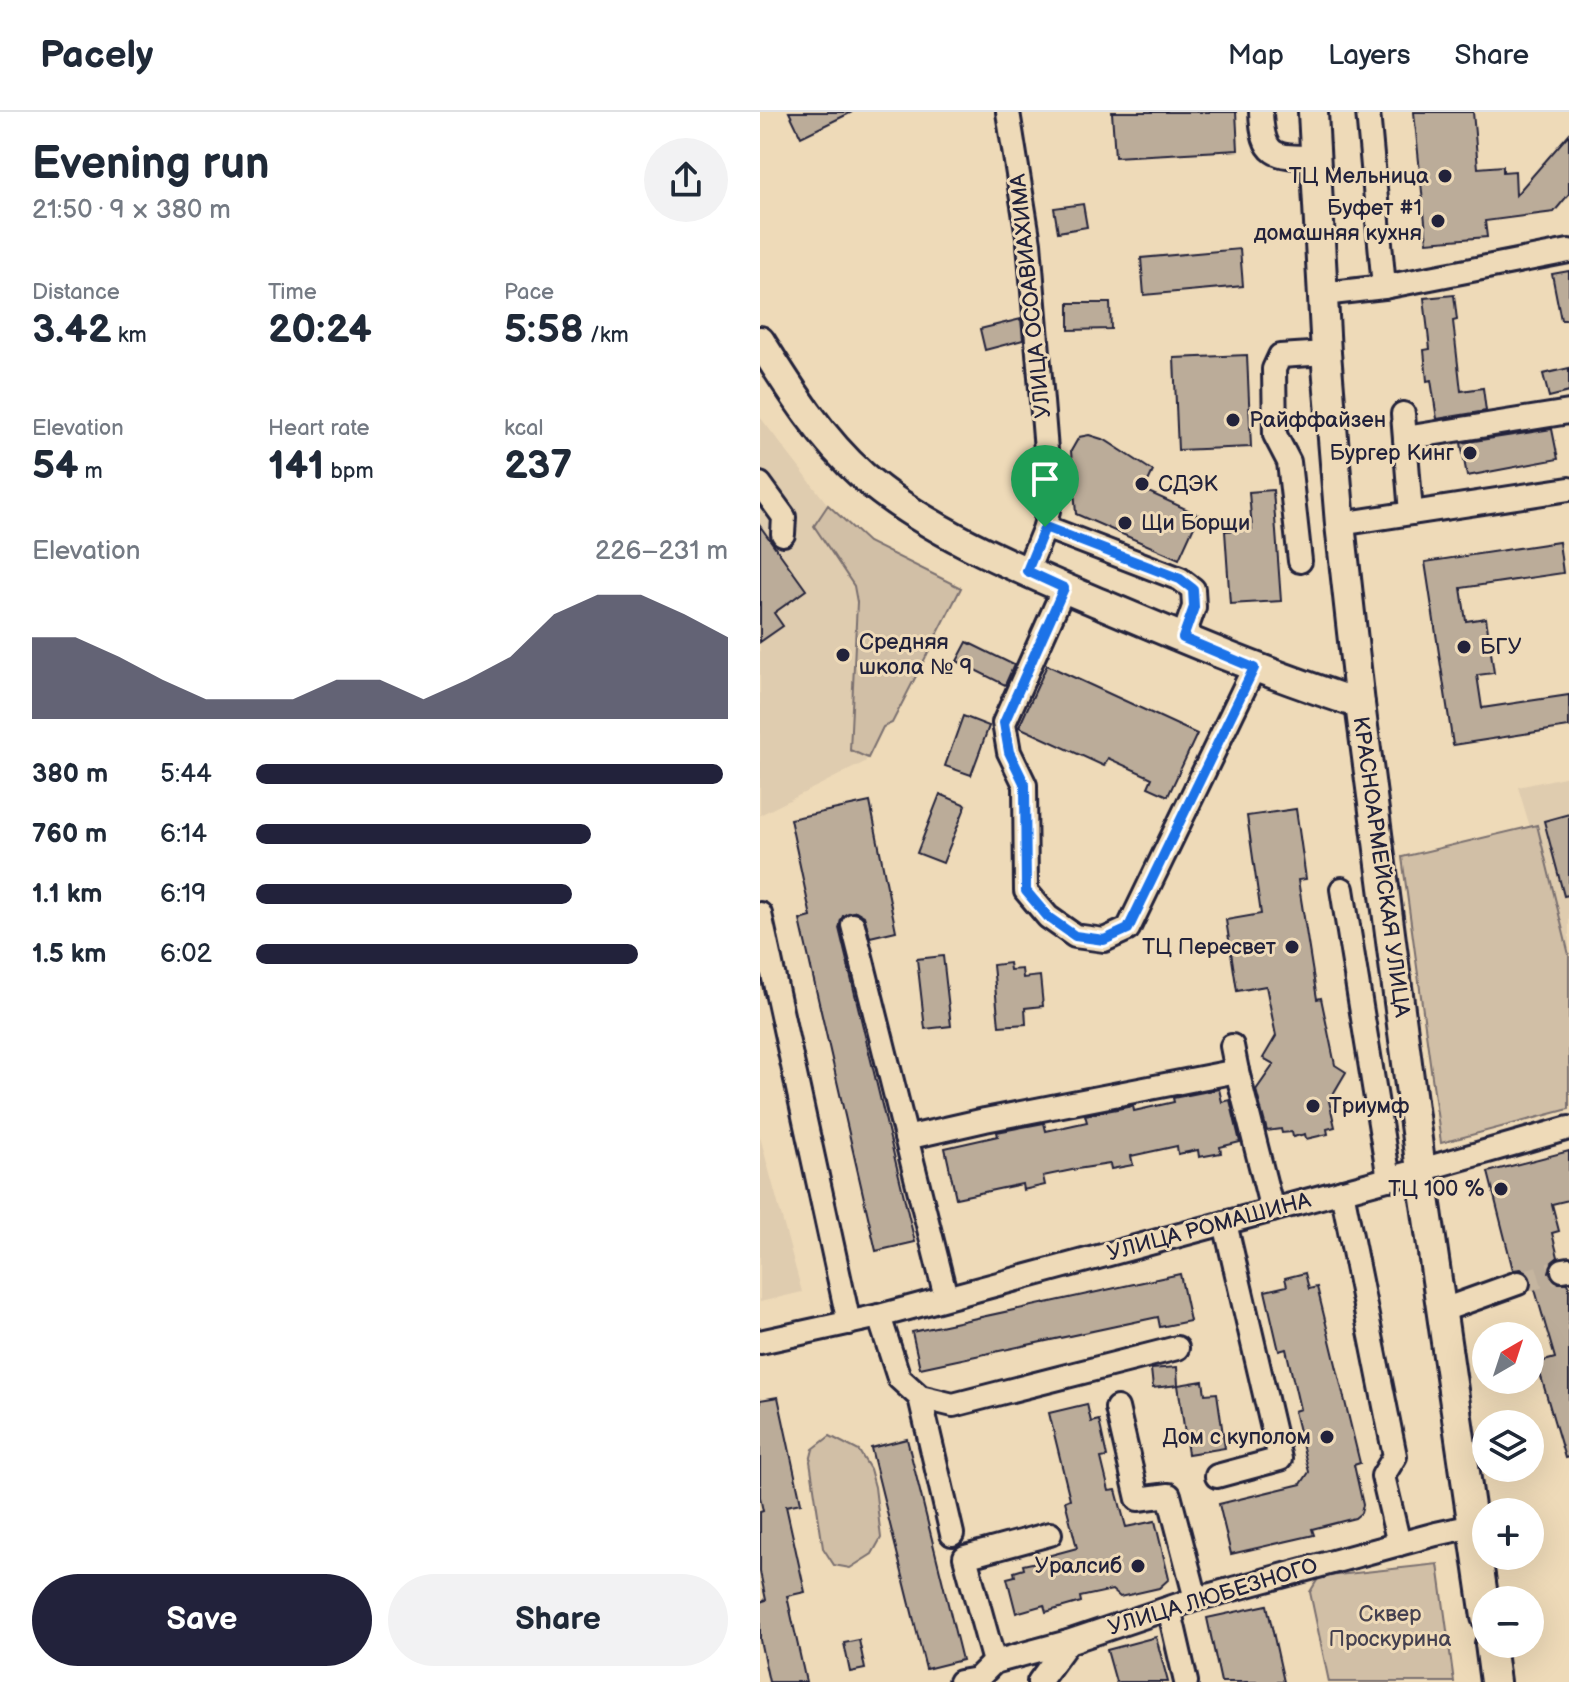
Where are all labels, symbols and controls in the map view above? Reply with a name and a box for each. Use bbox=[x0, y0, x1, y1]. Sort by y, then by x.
text: Pacely bbox=[40, 33, 153, 78]
text: Map bbox=[1228, 39, 1284, 72]
text: Layers bbox=[1328, 39, 1411, 72]
text: Share bbox=[1455, 39, 1529, 72]
text: Evening run bbox=[32, 138, 269, 191]
button: share bbox=[644, 138, 728, 222]
place label: ТЦ Мельница bbox=[1289, 163, 1429, 190]
marker: ТЦ Мельница bbox=[1436, 167, 1454, 185]
street label: УЛИЦА ОСОАВИАХИМА bbox=[1005, 172, 1057, 420]
text: 21:50 · 9 × 380 m bbox=[32, 195, 231, 226]
place label: Буфет #1 домашняя кухня bbox=[1253, 195, 1422, 247]
marker: Буфет #1 домашняя кухня bbox=[1429, 212, 1447, 230]
text: Distance bbox=[32, 279, 120, 306]
text: Time bbox=[268, 279, 317, 306]
text: Pace bbox=[504, 279, 554, 306]
text: 3.42 bbox=[32, 306, 112, 354]
text: 20:24 bbox=[268, 306, 372, 354]
text: 5:58 bbox=[504, 306, 584, 354]
text: km bbox=[112, 322, 147, 349]
text: /km bbox=[584, 322, 629, 349]
place label: Райффайзен bbox=[1249, 407, 1386, 434]
marker: Райффайзен bbox=[1224, 411, 1242, 429]
text: Elevation bbox=[32, 415, 124, 442]
text: Heart rate bbox=[268, 415, 370, 442]
text: kcal bbox=[504, 415, 543, 442]
place label: Бургер Кинг bbox=[1329, 440, 1454, 467]
text: 54 bbox=[32, 442, 79, 490]
text: 141 bbox=[268, 442, 324, 490]
text: 237 bbox=[504, 442, 572, 490]
marker: Бургер Кинг bbox=[1461, 444, 1479, 462]
pin bbox=[1011, 445, 1079, 527]
icon: arrive bbox=[1023, 457, 1067, 501]
text: m bbox=[79, 458, 103, 485]
text: bpm bbox=[324, 458, 374, 485]
place label: СДЭК bbox=[1158, 471, 1218, 498]
marker: СДЭК bbox=[1133, 475, 1151, 493]
place label: Щи Борщи bbox=[1141, 510, 1250, 537]
marker: Щи Борщи bbox=[1116, 514, 1134, 532]
text: Elevation bbox=[32, 536, 140, 567]
text: 226–231 m bbox=[595, 536, 728, 567]
place label: Средняя школа № 9 bbox=[859, 629, 972, 681]
place label: БГУ bbox=[1480, 634, 1522, 661]
marker: БГУ bbox=[1455, 638, 1473, 656]
marker: Средняя школа № 9 bbox=[834, 646, 852, 664]
street label: КРАСНОАРМЕЙСКАЯ УЛИЦА bbox=[1347, 715, 1416, 1020]
text: 380 m bbox=[32, 759, 108, 790]
text: 5:44 bbox=[160, 759, 212, 790]
text: 760 m bbox=[32, 819, 107, 850]
text: 6:14 bbox=[160, 819, 207, 850]
text: 1.1 km bbox=[32, 879, 102, 910]
text: 6:19 bbox=[160, 879, 206, 910]
place label: ТЦ Пересвет bbox=[1142, 934, 1277, 961]
marker: ТЦ Пересвет bbox=[1283, 938, 1301, 956]
text: 1.5 km bbox=[32, 939, 107, 970]
text: 6:02 bbox=[160, 939, 212, 970]
place label: Триумф bbox=[1329, 1093, 1410, 1120]
marker: Триумф bbox=[1304, 1097, 1322, 1115]
place label: ТЦ 100 % bbox=[1388, 1176, 1485, 1203]
marker: ТЦ 100 % bbox=[1492, 1180, 1510, 1198]
street label: УЛИЦА РОМАШИНА bbox=[1104, 1187, 1314, 1267]
north arrow bbox=[1472, 1322, 1544, 1394]
map controls bbox=[1472, 1322, 1544, 1658]
button: layers bbox=[1472, 1410, 1544, 1482]
place label: Дом с куполом bbox=[1162, 1424, 1311, 1451]
marker: Дом с куполом bbox=[1318, 1428, 1336, 1446]
button: + bbox=[1472, 1498, 1544, 1570]
street label: УЛИЦА ЛЮБЕЗНОГО bbox=[1105, 1552, 1321, 1642]
place label: Уралсиб bbox=[1035, 1553, 1122, 1580]
marker: Уралсиб bbox=[1129, 1557, 1147, 1575]
button: Save bbox=[32, 1574, 372, 1666]
button: Share bbox=[388, 1574, 728, 1666]
button: − bbox=[1472, 1586, 1544, 1658]
park label: Сквер Проскурина bbox=[1328, 1601, 1452, 1653]

